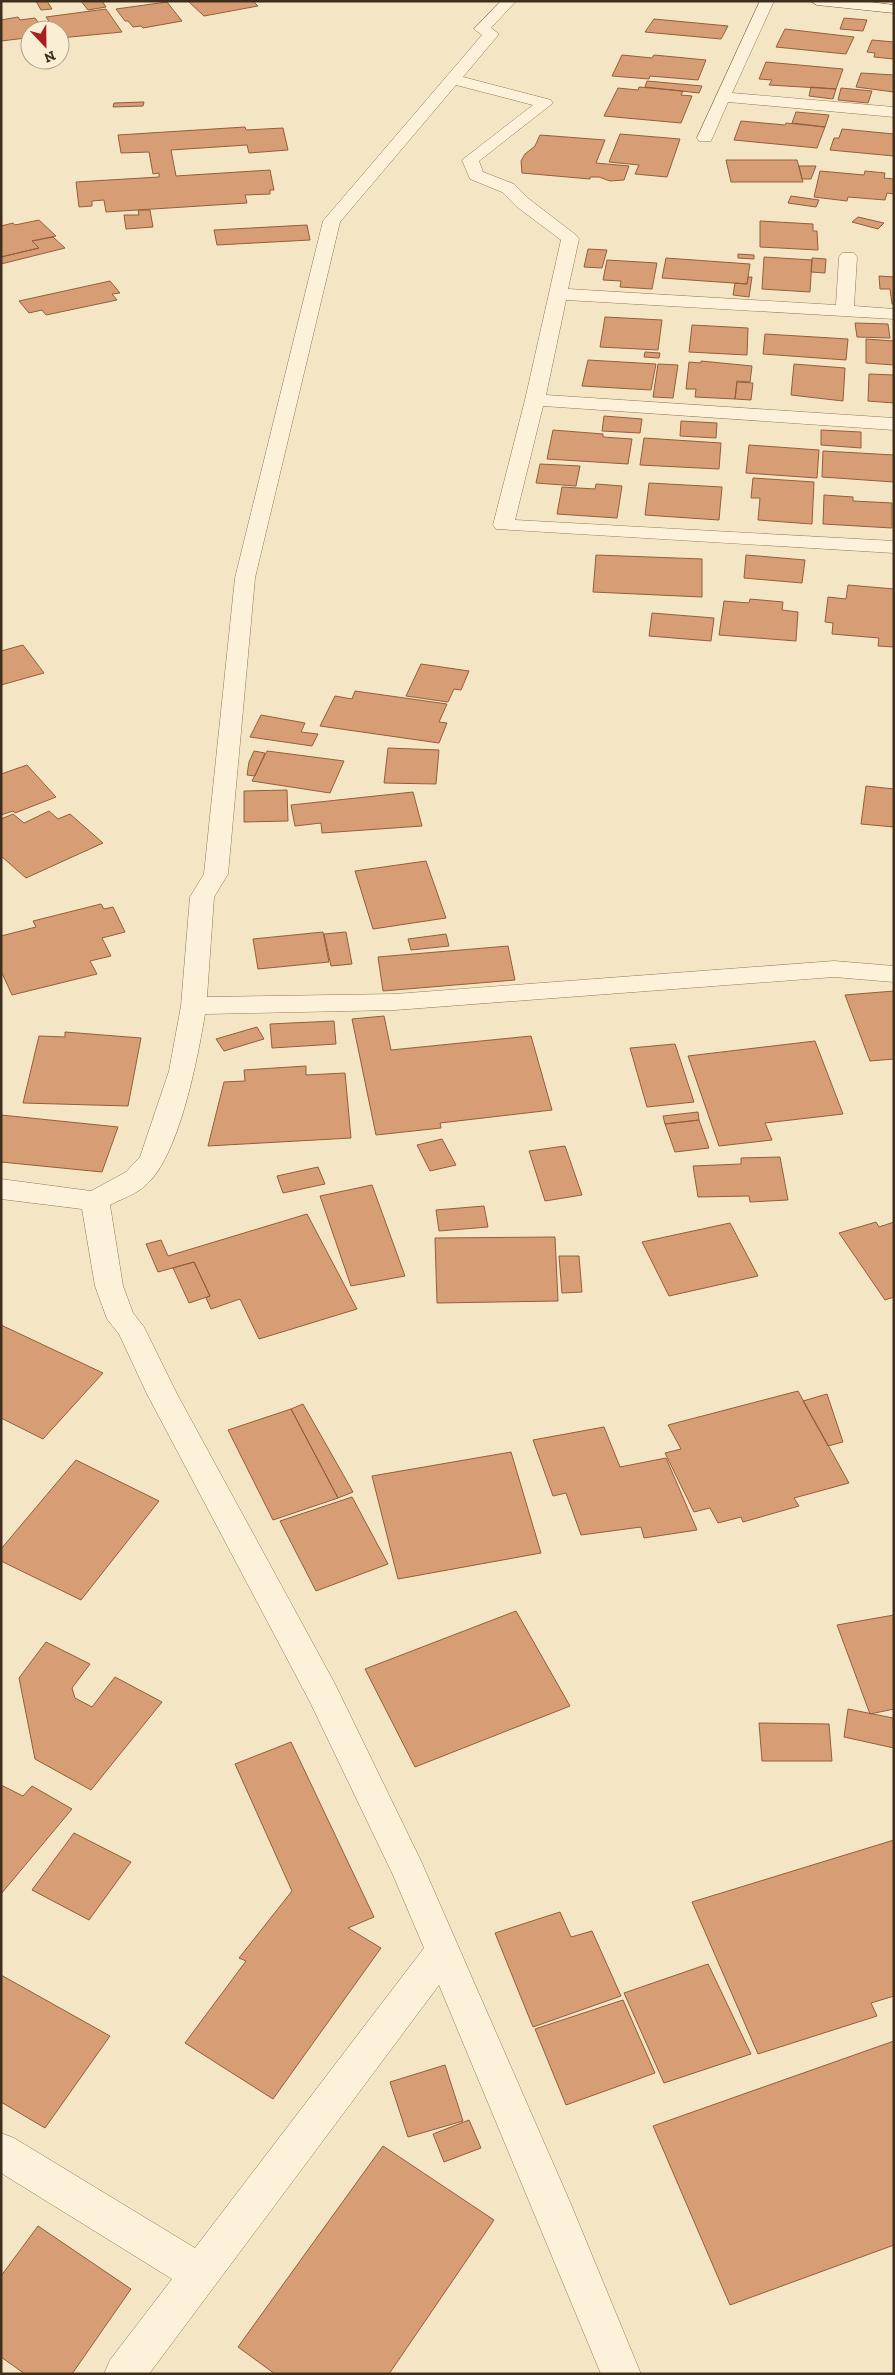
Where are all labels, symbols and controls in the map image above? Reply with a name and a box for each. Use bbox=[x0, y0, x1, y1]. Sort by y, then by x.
north arrow bbox=[20, 20, 70, 70]
text: N bbox=[41, 47, 58, 67]

